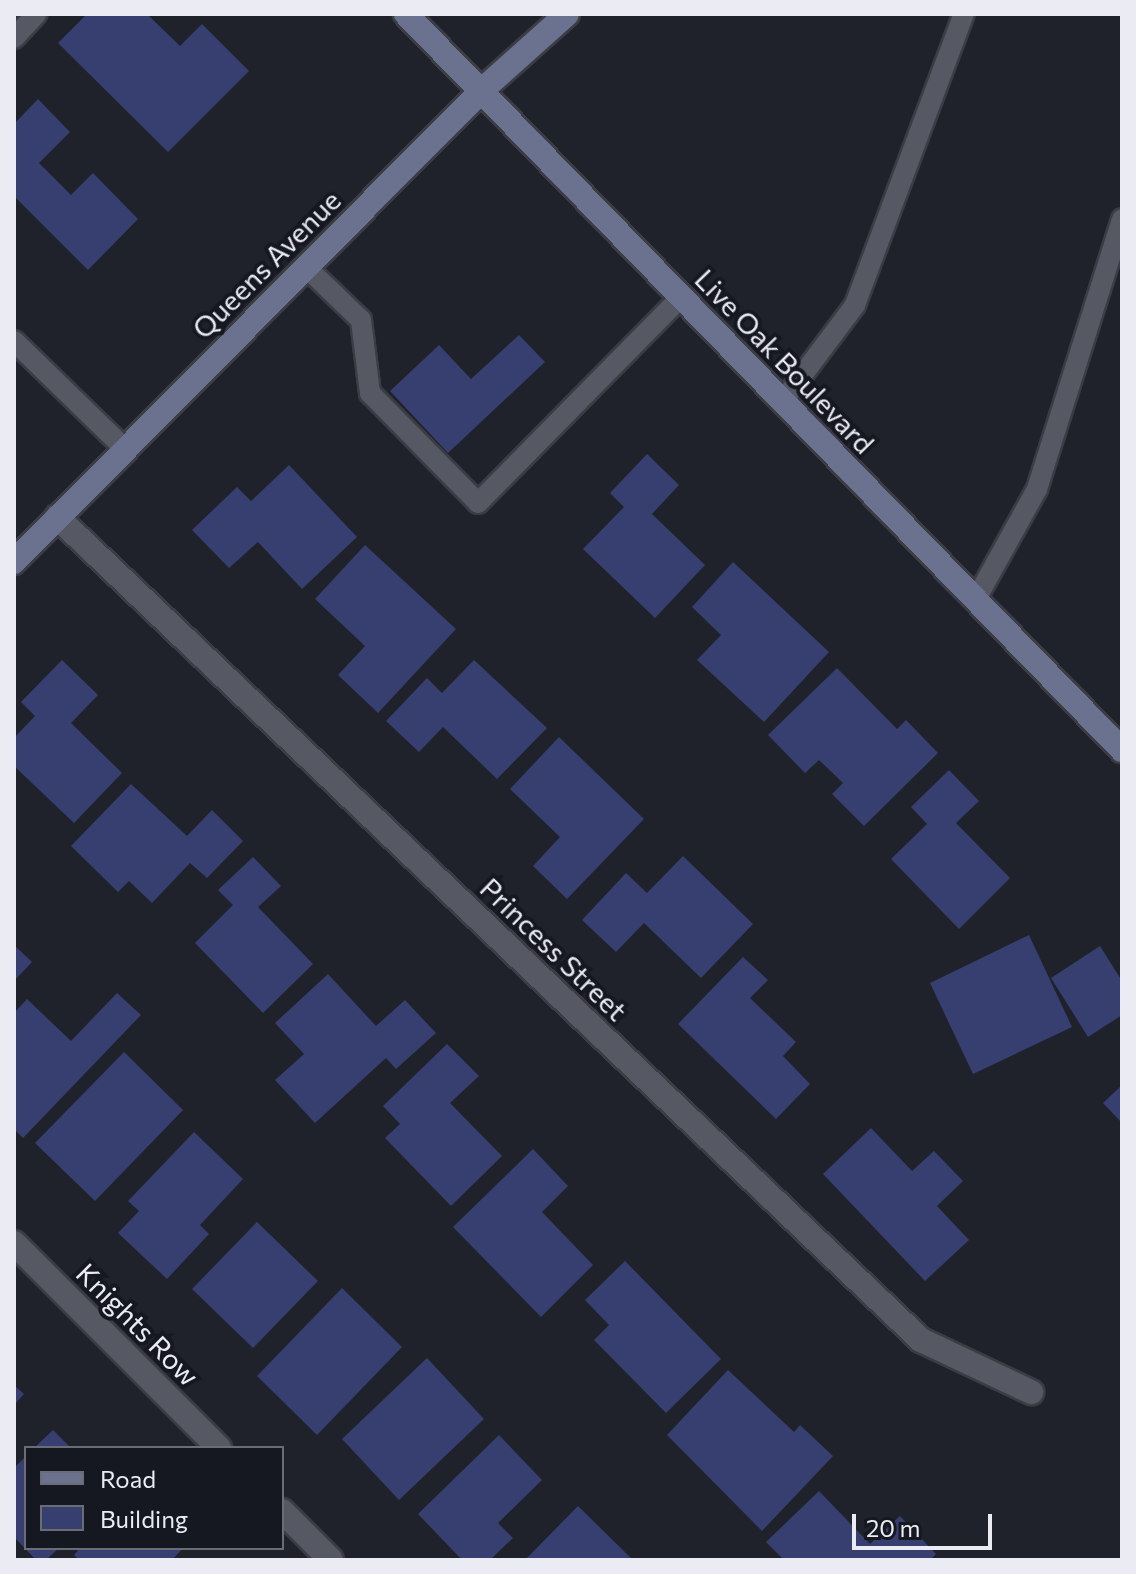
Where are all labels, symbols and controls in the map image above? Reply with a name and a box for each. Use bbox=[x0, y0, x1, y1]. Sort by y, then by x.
street label: Queens Avenue bbox=[185, 183, 347, 345]
street label: Live Oak Boulevard bbox=[689, 262, 881, 460]
street label: Princess Street bbox=[474, 871, 634, 1027]
street label: Knights Row bbox=[70, 1256, 206, 1392]
legend bbox=[24, 1446, 284, 1550]
text: Road bbox=[100, 1464, 156, 1493]
scale bar bbox=[856, 1498, 996, 1548]
text: Building bbox=[100, 1504, 188, 1533]
text: 20 m bbox=[866, 1513, 920, 1542]

